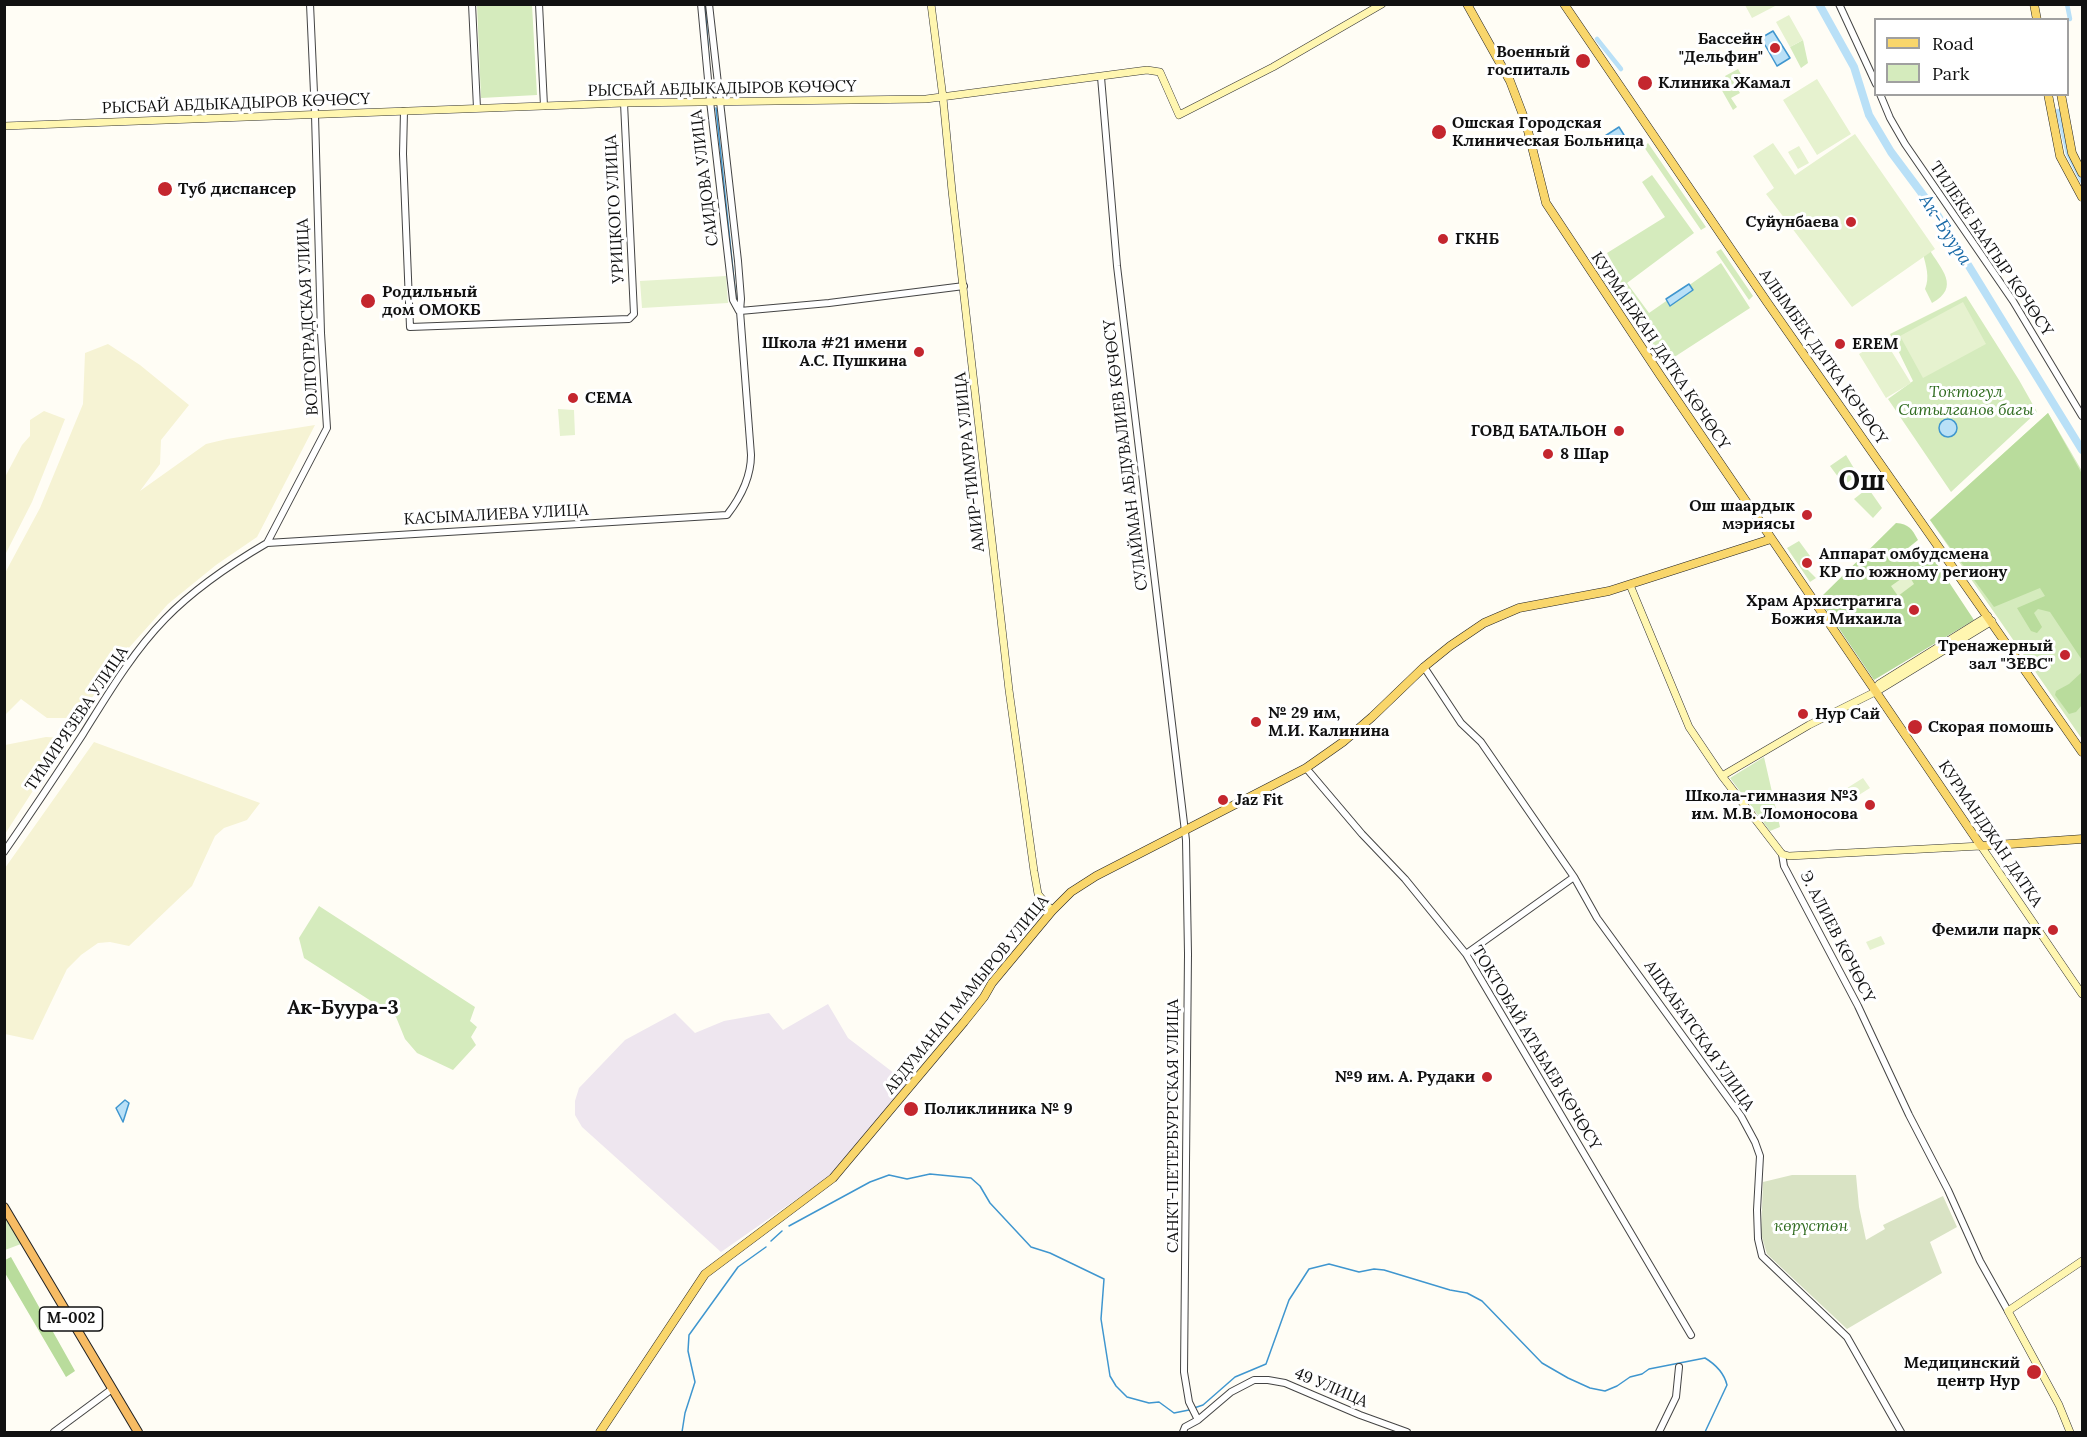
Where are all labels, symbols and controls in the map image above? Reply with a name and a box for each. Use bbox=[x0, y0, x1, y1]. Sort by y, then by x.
legend bbox=[1874, 18, 2069, 96]
place label: Бассейн "Дельфин" bbox=[1679, 29, 1763, 67]
text: Road bbox=[1932, 32, 1974, 55]
marker: Бассейн "Дельфин" bbox=[1768, 41, 1782, 55]
place label: Военный госпиталь bbox=[1487, 42, 1570, 80]
marker: Военный госпиталь bbox=[1574, 52, 1592, 70]
text: Park bbox=[1932, 62, 1969, 85]
place label: Клиника Жамал bbox=[1658, 73, 1791, 93]
marker: Клиника Жамал bbox=[1636, 74, 1654, 92]
street label: РЫСБАЙ АБДЫКАДЫРОВ КӨЧӨСҮ bbox=[588, 77, 856, 101]
street label: РЫСБАЙ АБДЫКАДЫРОВ КӨЧӨСҮ bbox=[101, 90, 371, 118]
street label: САИДОВА УЛИЦА bbox=[687, 109, 723, 247]
place label: Ошская Городская Клиническая Больница bbox=[1452, 113, 1644, 151]
marker: Ошская Городская Клиническая Больница bbox=[1430, 123, 1448, 141]
street label: УРИЦКОГО УЛИЦА bbox=[602, 134, 628, 284]
street label: ТИЛЕКЕ БААТЫР КӨЧӨСҮ bbox=[1925, 158, 2057, 340]
place label: Туб диспансер bbox=[178, 179, 296, 199]
marker: Туб диспансер bbox=[156, 180, 174, 198]
water label: Ак-Буура bbox=[1914, 191, 1976, 269]
place label: Суйунбаева bbox=[1746, 212, 1839, 232]
marker: Суйунбаева bbox=[1844, 215, 1858, 229]
street label: ВОЛГОГРАДСКАЯ УЛИЦА bbox=[293, 218, 323, 416]
place label: ГКНБ bbox=[1455, 229, 1499, 249]
marker: ГКНБ bbox=[1436, 232, 1450, 246]
street label: КУРМАНЖАН ДАТКА КӨЧӨСҮ bbox=[1587, 249, 1733, 453]
street label: АЛЫМБЕК ДАТКА КӨЧӨСҮ bbox=[1755, 266, 1891, 448]
place label: Родильный дом ОМОКБ bbox=[382, 282, 481, 320]
marker: Родильный дом ОМОКБ bbox=[359, 292, 377, 310]
street label: СУЛАЙМАН АБДУВАЛИЕВ КӨЧӨСҮ bbox=[1100, 318, 1152, 592]
place label: Школа #21 имени А.С. Пушкина bbox=[762, 333, 907, 371]
place label: EREM bbox=[1852, 334, 1898, 354]
marker: EREM bbox=[1833, 337, 1847, 351]
marker: Школа #21 имени А.С. Пушкина bbox=[912, 345, 926, 359]
street label: АМИР-ТИМУРА УЛИЦА bbox=[951, 371, 989, 553]
park label: Токтогул Сатылганов багы bbox=[1898, 382, 2034, 420]
place label: СЕМА bbox=[585, 388, 632, 408]
marker: СЕМА bbox=[566, 391, 580, 405]
place label: ГОВД БАТАЛЬОН bbox=[1471, 421, 1607, 441]
marker: ГОВД БАТАЛЬОН bbox=[1612, 424, 1626, 438]
place label: 8 Шар bbox=[1560, 444, 1609, 464]
marker: 8 Шар bbox=[1541, 447, 1555, 461]
district label: Ош bbox=[1839, 465, 1885, 499]
place label: Ош шаардык мэриясы bbox=[1689, 496, 1795, 534]
street label: КАСЫМАЛИЕВА УЛИЦА bbox=[403, 501, 589, 529]
marker: Ош шаардык мэриясы bbox=[1800, 508, 1814, 522]
place label: Аппарат омбудсмена КР по южному региону bbox=[1819, 544, 2007, 582]
marker: Аппарат омбудсмена КР по южному региону bbox=[1800, 556, 1814, 570]
place label: Храм Архистратига Божия Михаила bbox=[1746, 591, 1902, 629]
marker: Храм Архистратига Божия Михаила bbox=[1907, 603, 1921, 617]
place label: Тренажерный зал "ЗЕВС" bbox=[1938, 636, 2053, 674]
street label: ТИМИРЯЗЕВА УЛИЦА bbox=[21, 643, 133, 795]
marker: Тренажерный зал "ЗЕВС" bbox=[2058, 648, 2072, 662]
place label: № 29 им, М.И. Калинина bbox=[1268, 703, 1390, 741]
place label: Нур Сай bbox=[1815, 704, 1880, 724]
marker: Нур Сай bbox=[1796, 707, 1810, 721]
marker: № 29 им, М.И. Калинина bbox=[1249, 715, 1263, 729]
place label: Скорая помошь bbox=[1928, 717, 2054, 737]
marker: Скорая помошь bbox=[1906, 718, 1924, 736]
street label: КУРМАНДЖАН ДАТКА bbox=[1934, 757, 2046, 911]
place label: Школа-гимназия №3 им. М.В. Ломоносова bbox=[1685, 786, 1858, 824]
place label: Jaz Fit bbox=[1235, 790, 1283, 810]
marker: Jaz Fit bbox=[1216, 793, 1230, 807]
marker: Школа-гимназия №3 им. М.В. Ломоносова bbox=[1863, 798, 1877, 812]
street label: Э. АЛИЕВ КӨЧӨСҮ bbox=[1795, 868, 1879, 1006]
street label: АБДУМАНАП МАМЫРОВ УЛИЦА bbox=[881, 892, 1053, 1098]
place label: Фемили парк bbox=[1932, 920, 2041, 940]
marker: Фемили парк bbox=[2046, 923, 2060, 937]
street label: ТОКТОБАЙ АТАБАЕВ КӨЧӨСҮ bbox=[1467, 942, 1605, 1154]
street label: АШХАБАТСКАЯ УЛИЦА bbox=[1640, 957, 1758, 1115]
district label: Ак-Буура-3 bbox=[287, 996, 399, 1020]
street label: САНКТ-ПЕТЕРБУРГСКАЯ УЛИЦА bbox=[1163, 999, 1183, 1253]
place label: №9 им. А. Рудаки bbox=[1335, 1067, 1475, 1087]
marker: №9 им. А. Рудаки bbox=[1480, 1070, 1494, 1084]
place label: Поликлиника № 9 bbox=[924, 1099, 1073, 1119]
marker: Поликлиника № 9 bbox=[902, 1100, 920, 1118]
park label: көрүстөн bbox=[1774, 1216, 1848, 1236]
road number: M-002 bbox=[40, 1307, 103, 1331]
place label: Медицинский центр Нур bbox=[1904, 1353, 2020, 1391]
marker: Медицинский центр Нур bbox=[2025, 1363, 2043, 1381]
street label: 49 УЛИЦА bbox=[1291, 1364, 1371, 1412]

